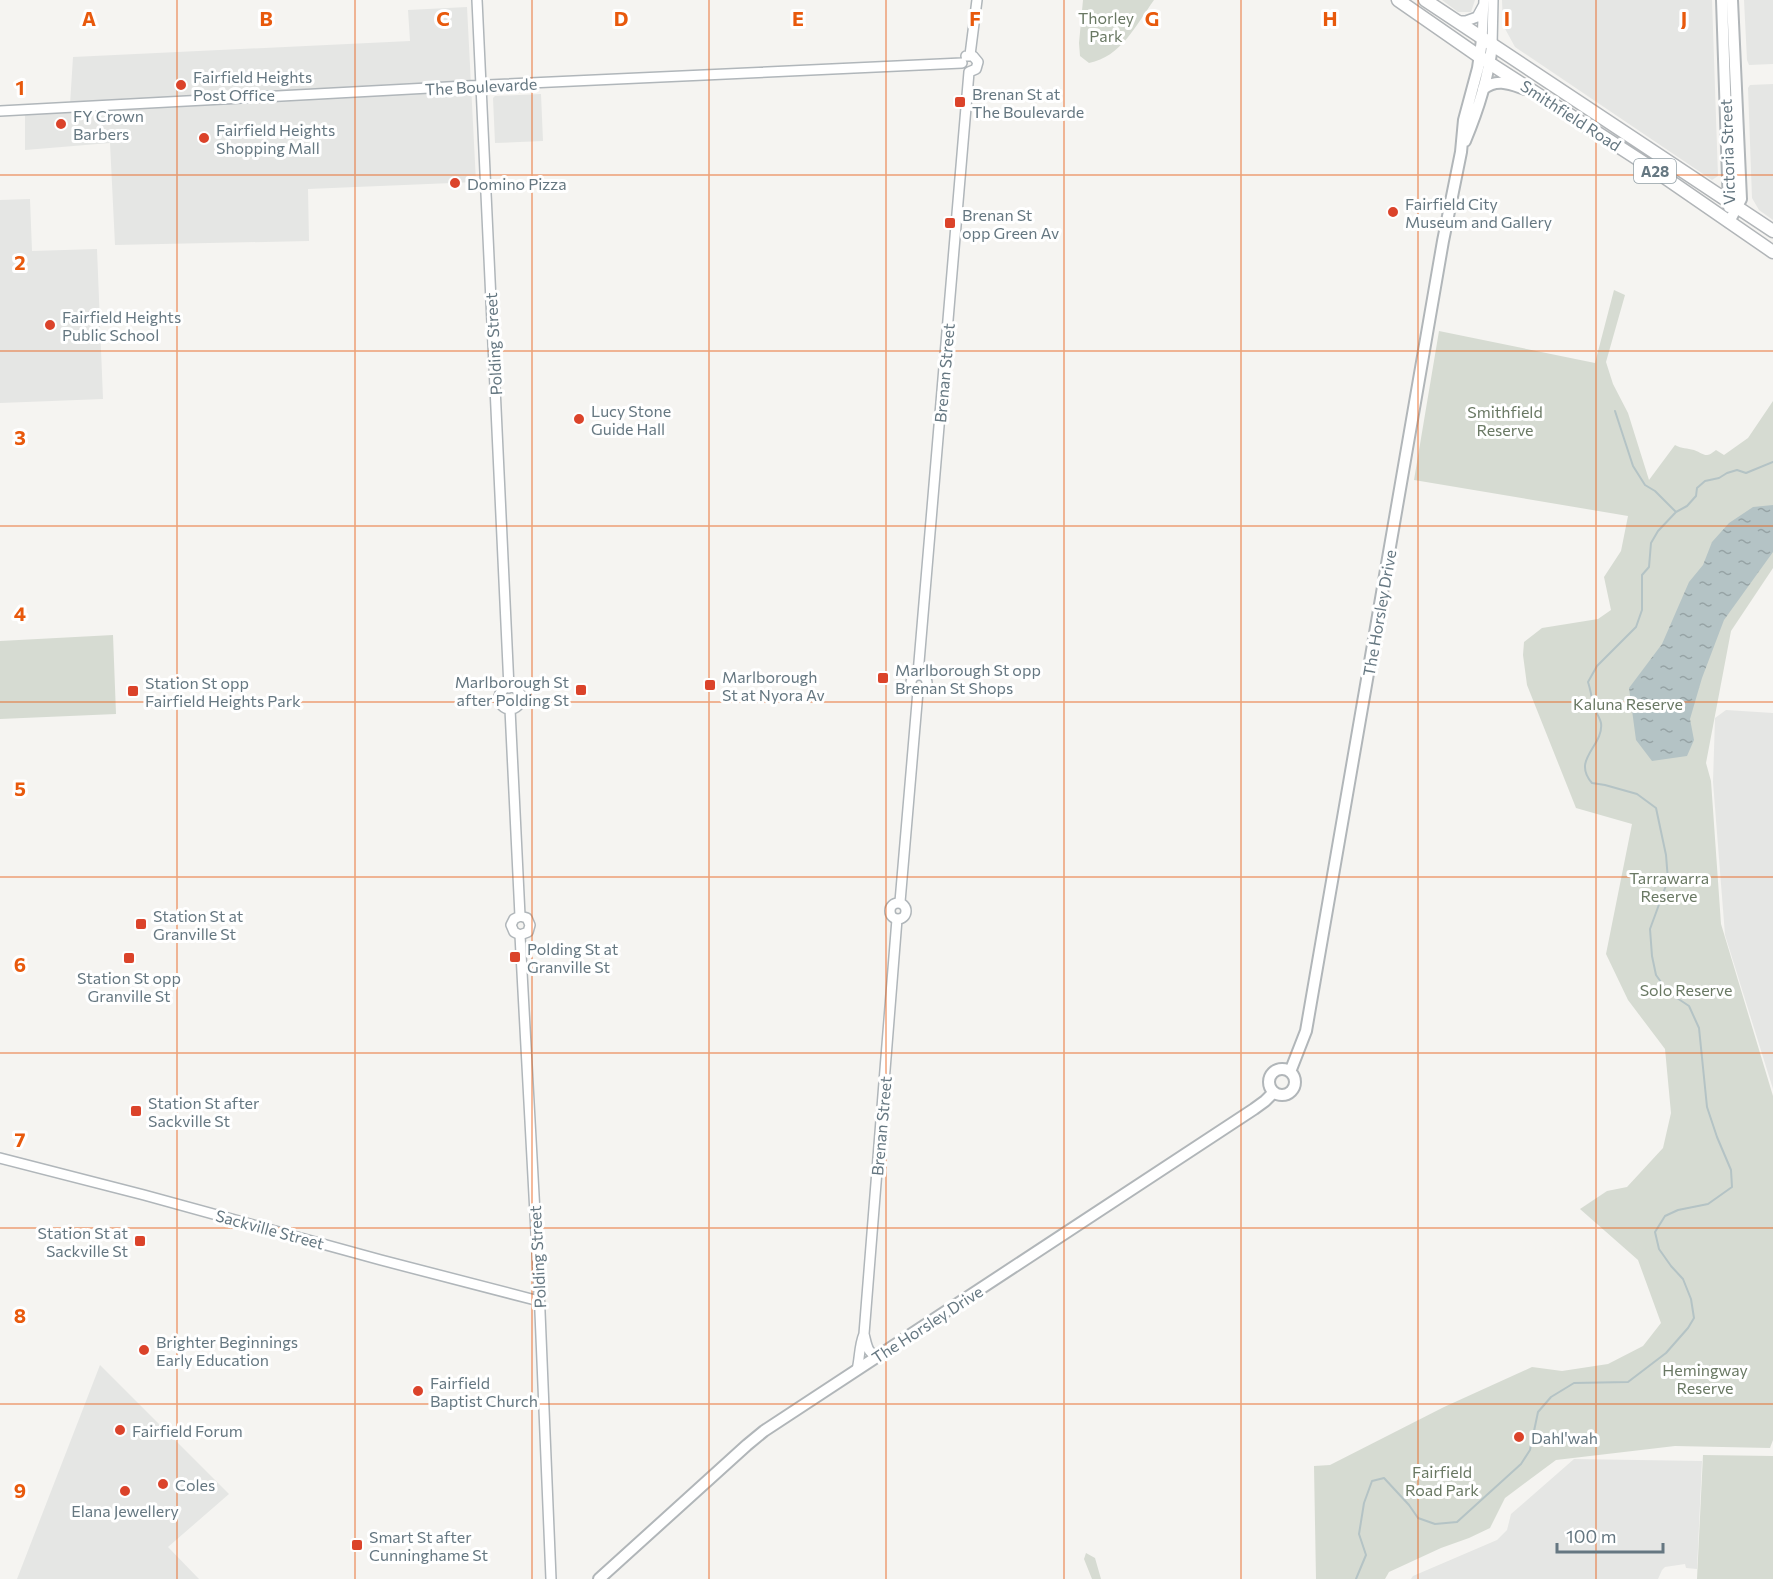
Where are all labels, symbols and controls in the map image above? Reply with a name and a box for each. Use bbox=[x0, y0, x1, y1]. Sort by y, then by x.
text: A bbox=[82, 6, 96, 30]
text: B bbox=[259, 6, 273, 30]
text: C bbox=[436, 6, 450, 30]
text: D bbox=[614, 6, 628, 30]
text: E bbox=[792, 6, 804, 30]
text: F bbox=[969, 6, 981, 30]
text: G bbox=[1145, 6, 1159, 30]
text: H bbox=[1323, 6, 1338, 30]
text: I bbox=[1504, 6, 1510, 30]
text: J bbox=[1681, 6, 1687, 30]
park label: Thorley Park bbox=[1078, 8, 1134, 45]
place label: Fairfield Heights Post Office bbox=[193, 67, 312, 104]
street label: The Boulevarde bbox=[424, 74, 538, 98]
text: 1 bbox=[15, 75, 25, 99]
street label: Smithfield Road bbox=[1517, 75, 1625, 155]
marker: Fairfield Heights Post Office bbox=[174, 78, 188, 92]
place label: Brenan St at The Boulevarde bbox=[972, 84, 1084, 121]
marker: Brenan St at The Boulevarde bbox=[953, 95, 967, 109]
street label: Victoria Street bbox=[1716, 98, 1738, 205]
place label: FY Crown Barbers bbox=[73, 106, 144, 143]
marker: FY Crown Barbers bbox=[54, 117, 68, 131]
place label: Fairfield Heights Shopping Mall bbox=[216, 120, 335, 157]
marker: Fairfield Heights Shopping Mall bbox=[197, 131, 211, 145]
road number: A28 bbox=[1634, 159, 1676, 183]
place label: Domino Pizza bbox=[467, 174, 567, 193]
marker: Domino Pizza bbox=[448, 176, 462, 190]
place label: Fairfield City Museum and Gallery bbox=[1405, 194, 1552, 231]
place label: Brenan St opp Green Av bbox=[962, 205, 1059, 242]
marker: Fairfield City Museum and Gallery bbox=[1386, 205, 1400, 219]
marker: Brenan St opp Green Av bbox=[943, 216, 957, 230]
text: 2 bbox=[14, 250, 26, 274]
street label: Polding Street bbox=[481, 292, 505, 396]
place label: Fairfield Heights Public School bbox=[62, 307, 181, 344]
marker: Fairfield Heights Public School bbox=[43, 318, 57, 332]
street label: Brenan Street bbox=[930, 322, 958, 424]
place label: Lucy Stone Guide Hall bbox=[591, 401, 671, 438]
park label: Smithfield Reserve bbox=[1467, 402, 1543, 439]
marker: Lucy Stone Guide Hall bbox=[572, 412, 586, 426]
text: 3 bbox=[14, 425, 26, 449]
street label: The Horsley Drive bbox=[1359, 548, 1399, 678]
text: 4 bbox=[14, 601, 26, 625]
place label: Marlborough St opp Brenan St Shops bbox=[895, 660, 1041, 697]
place label: Marlborough St at Nyora Av bbox=[722, 667, 825, 704]
marker: Marlborough St opp Brenan St Shops bbox=[876, 671, 890, 685]
place label: Marlborough St after Polding St bbox=[455, 672, 569, 709]
place label: Station St opp Fairfield Heights Park bbox=[145, 673, 301, 710]
marker: Marlborough St at Nyora Av bbox=[703, 678, 717, 692]
marker: Marlborough St after Polding St bbox=[574, 683, 588, 697]
marker: Station St opp Fairfield Heights Park bbox=[126, 684, 140, 698]
park label: Kaluna Reserve bbox=[1573, 694, 1683, 713]
text: 5 bbox=[14, 776, 26, 800]
park label: Tarrawarra Reserve bbox=[1629, 868, 1709, 905]
place label: Station St at Granville St bbox=[153, 906, 244, 943]
marker: Station St at Granville St bbox=[134, 917, 148, 931]
place label: Polding St at Granville St bbox=[527, 939, 619, 976]
marker: Polding St at Granville St bbox=[508, 950, 522, 964]
marker: Station St opp Granville St bbox=[122, 951, 136, 965]
text: 6 bbox=[14, 952, 26, 976]
place label: Station St opp Granville St bbox=[77, 968, 181, 1005]
park label: Solo Reserve bbox=[1640, 980, 1732, 999]
street label: Brenan Street bbox=[867, 1075, 895, 1177]
place label: Station St after Sackville St bbox=[148, 1093, 260, 1130]
marker: Station St after Sackville St bbox=[129, 1104, 143, 1118]
text: 7 bbox=[15, 1127, 26, 1151]
street label: Sackville Street bbox=[214, 1205, 327, 1253]
street label: Polding Street bbox=[525, 1205, 549, 1309]
place label: Station St at Sackville St bbox=[38, 1223, 128, 1260]
marker: Station St at Sackville St bbox=[133, 1234, 147, 1248]
street label: The Horsley Drive bbox=[868, 1281, 986, 1367]
text: 8 bbox=[14, 1303, 26, 1327]
place label: Brighter Beginnings Early Education bbox=[156, 1332, 298, 1369]
marker: Brighter Beginnings Early Education bbox=[137, 1343, 151, 1357]
park label: Hemingway Reserve bbox=[1662, 1360, 1748, 1397]
place label: Fairfield Baptist Church bbox=[430, 1373, 538, 1410]
marker: Fairfield Baptist Church bbox=[411, 1384, 425, 1398]
place label: Fairfield Forum bbox=[132, 1421, 243, 1440]
marker: Fairfield Forum bbox=[113, 1423, 127, 1437]
place label: Dahl'wah bbox=[1531, 1428, 1598, 1447]
marker: Dahl'wah bbox=[1512, 1430, 1526, 1444]
park label: Fairfield Road Park bbox=[1405, 1462, 1479, 1499]
place label: Coles bbox=[175, 1475, 215, 1494]
marker: Coles bbox=[156, 1477, 170, 1491]
text: 9 bbox=[14, 1478, 26, 1502]
marker: Elana Jewellery bbox=[118, 1484, 132, 1498]
place label: Elana Jewellery bbox=[71, 1501, 179, 1520]
scale bar bbox=[1557, 1516, 1664, 1554]
text: 100 m bbox=[1566, 1525, 1616, 1547]
place label: Smart St after Cunninghame St bbox=[369, 1527, 488, 1564]
marker: Smart St after Cunninghame St bbox=[350, 1538, 364, 1552]

